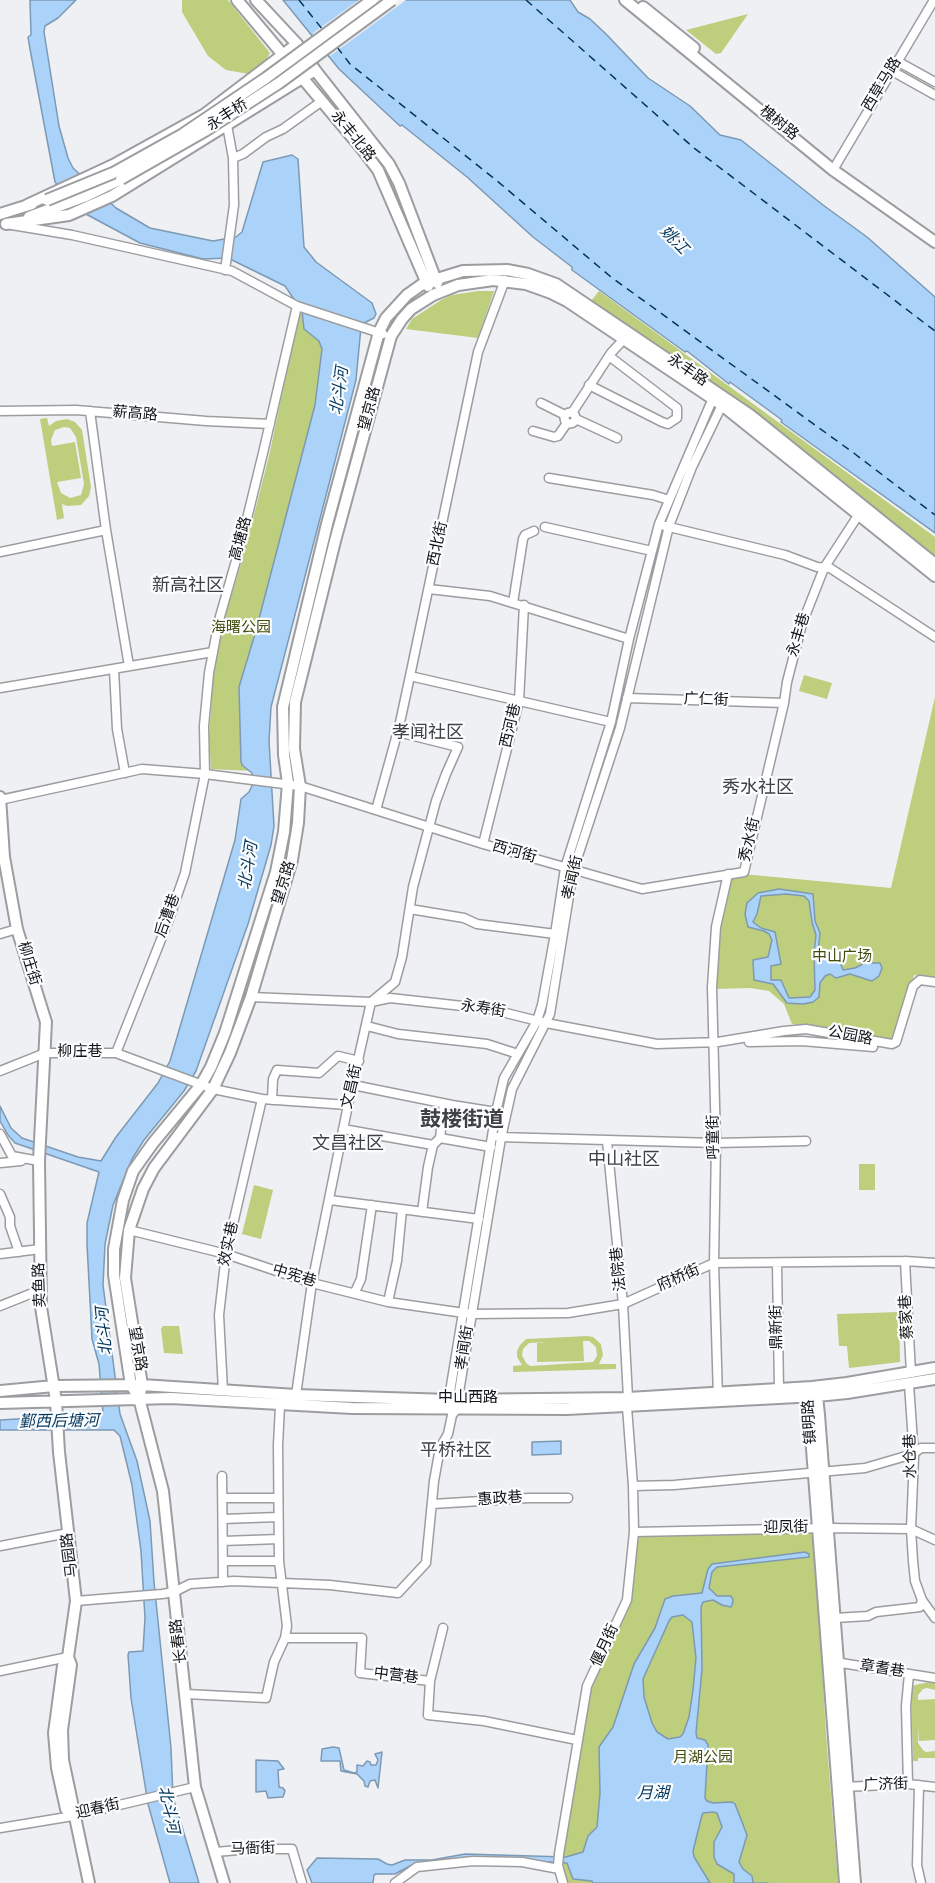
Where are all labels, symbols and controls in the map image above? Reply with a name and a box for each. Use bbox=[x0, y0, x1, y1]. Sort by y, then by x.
street label: 西草马路 bbox=[860, 55, 906, 115]
street label: 永丰桥 bbox=[204, 96, 252, 136]
street label: 槐树路 bbox=[755, 103, 801, 145]
street label: 永丰北路 bbox=[326, 108, 378, 166]
water label: 姚江 bbox=[655, 223, 691, 259]
street label: 永丰路 bbox=[663, 351, 711, 391]
water label: 北斗河 bbox=[328, 366, 354, 416]
street label: 望京路 bbox=[356, 385, 386, 433]
street label: 薪高路 bbox=[112, 404, 158, 426]
street label: 高塘路 bbox=[227, 515, 257, 563]
street label: 西北街 bbox=[426, 520, 452, 568]
district label: 新高社区 bbox=[152, 576, 224, 598]
street label: 永丰巷 bbox=[785, 611, 815, 659]
park label: 海曙公园 bbox=[211, 620, 271, 638]
street label: 广仁街 bbox=[683, 691, 729, 711]
street label: 西河巷 bbox=[498, 702, 526, 750]
district label: 孝闻社区 bbox=[392, 723, 464, 745]
district label: 秀水社区 bbox=[722, 778, 794, 800]
street label: 秀水街 bbox=[737, 816, 765, 864]
street label: 西河街 bbox=[490, 838, 538, 868]
water label: 北斗河 bbox=[237, 841, 263, 891]
street label: 孝闻街 bbox=[560, 854, 588, 902]
street label: 望京路 bbox=[270, 859, 300, 907]
street label: 后漕巷 bbox=[153, 892, 185, 940]
street label: 柳庄街 bbox=[13, 940, 43, 988]
park label: 中山广场 bbox=[812, 949, 872, 967]
street label: 永寿街 bbox=[459, 998, 507, 1022]
street label: 公园路 bbox=[826, 1024, 874, 1050]
street label: 柳庄巷 bbox=[58, 1044, 102, 1062]
street label: 文昌街 bbox=[339, 1063, 367, 1111]
district label: 鼓楼街道 bbox=[420, 1109, 504, 1135]
street label: 呼童街 bbox=[706, 1114, 724, 1160]
district label: 文昌社区 bbox=[312, 1134, 384, 1156]
district label: 中山社区 bbox=[588, 1150, 660, 1172]
street label: 效实巷 bbox=[217, 1220, 243, 1268]
street label: 法院巷 bbox=[609, 1246, 631, 1292]
street label: 卖鱼路 bbox=[31, 1262, 51, 1308]
street label: 中宪巷 bbox=[270, 1262, 318, 1292]
street label: 府桥街 bbox=[655, 1262, 703, 1296]
street label: 蔡家巷 bbox=[898, 1294, 918, 1340]
street label: 鼎新街 bbox=[769, 1304, 787, 1350]
water label: 北斗河 bbox=[94, 1306, 118, 1356]
street label: 孝闻街 bbox=[454, 1324, 478, 1372]
street label: 望京路 bbox=[123, 1325, 149, 1373]
street label: 中山西路 bbox=[438, 1390, 498, 1408]
street label: 镇明路 bbox=[801, 1399, 821, 1445]
water label: 鄞西后塘河 bbox=[19, 1413, 99, 1433]
street label: 水仓巷 bbox=[903, 1433, 921, 1479]
district label: 平桥社区 bbox=[420, 1441, 492, 1463]
street label: 惠政巷 bbox=[477, 1489, 523, 1511]
street label: 迎凤街 bbox=[763, 1520, 809, 1538]
street label: 马园路 bbox=[59, 1532, 83, 1578]
street label: 长春路 bbox=[168, 1618, 192, 1664]
street label: 偃月街 bbox=[588, 1622, 624, 1670]
street label: 章耆巷 bbox=[858, 1658, 906, 1682]
street label: 中营巷 bbox=[373, 1665, 419, 1689]
park label: 月湖公园 bbox=[673, 1750, 733, 1768]
street label: 广济街 bbox=[863, 1776, 909, 1796]
water label: 北斗河 bbox=[153, 1785, 181, 1835]
water label: 月湖 bbox=[637, 1785, 669, 1805]
street label: 迎春街 bbox=[74, 1796, 122, 1824]
street label: 马衙街 bbox=[230, 1840, 276, 1860]

